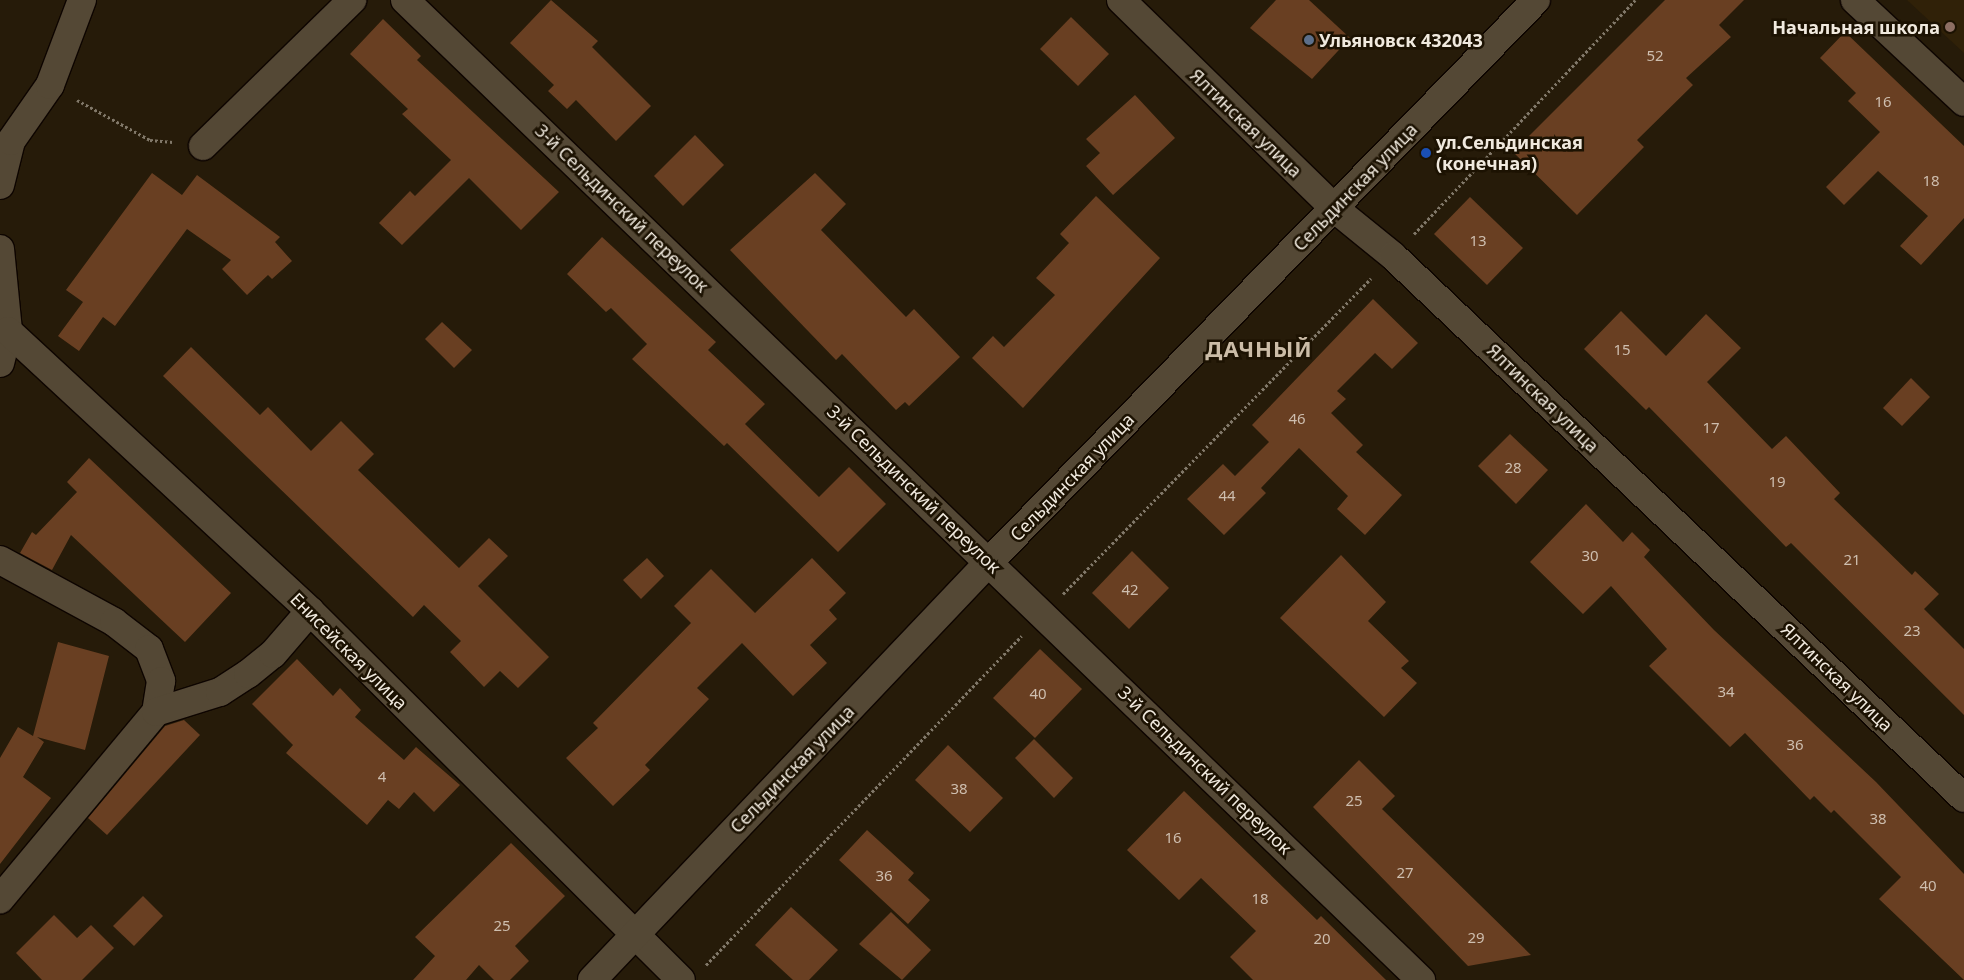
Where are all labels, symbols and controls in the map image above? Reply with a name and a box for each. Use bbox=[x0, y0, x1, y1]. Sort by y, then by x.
place label: Начальная школа bbox=[1772, 16, 1940, 38]
marker: Начальная школа bbox=[1944, 21, 1956, 33]
place label: Ульяновск 432043 bbox=[1319, 29, 1483, 51]
marker: Ульяновск 432043 bbox=[1303, 34, 1315, 46]
house number: 52 bbox=[1646, 47, 1664, 65]
street label: Ялтинская улица bbox=[1186, 64, 1306, 182]
house number: 16 bbox=[1874, 93, 1892, 111]
street label: 3-й Сельдинский переулок bbox=[531, 119, 713, 297]
street label: Сельдинская улица bbox=[1288, 119, 1422, 255]
place label: ул.Сельдинская (конечная) bbox=[1436, 132, 1583, 174]
marker: ул.Сельдинская (конечная) bbox=[1420, 147, 1432, 159]
house number: 18 bbox=[1922, 172, 1940, 190]
house number: 13 bbox=[1469, 232, 1487, 250]
district label: ДАЧНЫЙ bbox=[1205, 336, 1313, 362]
street label: Ялтинская улица bbox=[1483, 339, 1603, 457]
house number: 15 bbox=[1613, 341, 1631, 359]
street label: 3-й Сельдинский переулок bbox=[823, 400, 1005, 578]
street label: Сельдинская улица bbox=[1005, 409, 1139, 545]
house number: 46 bbox=[1288, 410, 1306, 428]
house number: 17 bbox=[1702, 419, 1720, 437]
house number: 28 bbox=[1504, 459, 1522, 477]
house number: 19 bbox=[1768, 473, 1786, 491]
house number: 44 bbox=[1218, 487, 1236, 505]
house number: 30 bbox=[1581, 547, 1599, 565]
house number: 21 bbox=[1843, 551, 1861, 569]
house number: 42 bbox=[1121, 581, 1139, 599]
street label: Енисейская улица bbox=[286, 588, 412, 714]
street label: Ялтинская улица bbox=[1777, 618, 1897, 736]
house number: 23 bbox=[1903, 622, 1921, 640]
street label: 3-й Сельдинский переулок bbox=[1114, 681, 1296, 859]
house number: 34 bbox=[1717, 683, 1735, 701]
house number: 40 bbox=[1029, 685, 1047, 703]
street label: Сельдинская улица bbox=[725, 701, 859, 837]
house number: 36 bbox=[1786, 736, 1804, 754]
house number: 4 bbox=[378, 768, 386, 786]
house number: 38 bbox=[950, 780, 968, 798]
house number: 25 bbox=[1345, 792, 1363, 810]
house number: 38 bbox=[1869, 810, 1887, 828]
house number: 16 bbox=[1164, 829, 1182, 847]
house number: 27 bbox=[1396, 864, 1414, 882]
house number: 36 bbox=[875, 867, 893, 885]
house number: 40 bbox=[1919, 877, 1937, 895]
house number: 18 bbox=[1251, 890, 1269, 908]
house number: 25 bbox=[493, 917, 511, 935]
house number: 29 bbox=[1467, 929, 1485, 947]
house number: 20 bbox=[1313, 930, 1331, 948]

